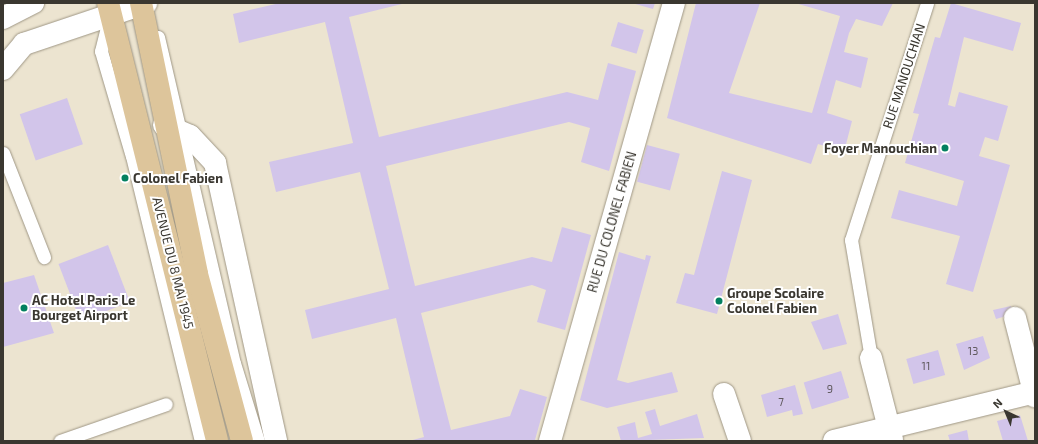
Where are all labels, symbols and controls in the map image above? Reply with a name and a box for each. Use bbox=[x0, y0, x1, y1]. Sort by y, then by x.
street label: RUE MANOUCHIAN bbox=[880, 21, 928, 131]
place label: Foyer Manouchian bbox=[824, 140, 937, 156]
marker: Foyer Manouchian bbox=[940, 143, 950, 153]
street label: RUE DU COLONEL FABIEN bbox=[584, 149, 640, 295]
place label: Colonel Fabien bbox=[133, 170, 223, 186]
marker: Colonel Fabien bbox=[120, 173, 130, 183]
street label: AVENUE DU 8 MAI 1945 bbox=[149, 196, 197, 330]
place label: Groupe Scolaire Colonel Fabien bbox=[727, 286, 824, 317]
place label: AC Hotel Paris Le Bourget Airport bbox=[32, 293, 136, 324]
marker: Groupe Scolaire Colonel Fabien bbox=[714, 296, 724, 306]
marker: AC Hotel Paris Le Bourget Airport bbox=[19, 303, 29, 313]
house number: 13 bbox=[968, 344, 978, 358]
house number: 11 bbox=[922, 359, 930, 373]
house number: 9 bbox=[827, 382, 833, 396]
north arrow bbox=[986, 392, 1026, 432]
house number: 7 bbox=[778, 395, 784, 409]
text: N bbox=[990, 396, 1005, 410]

